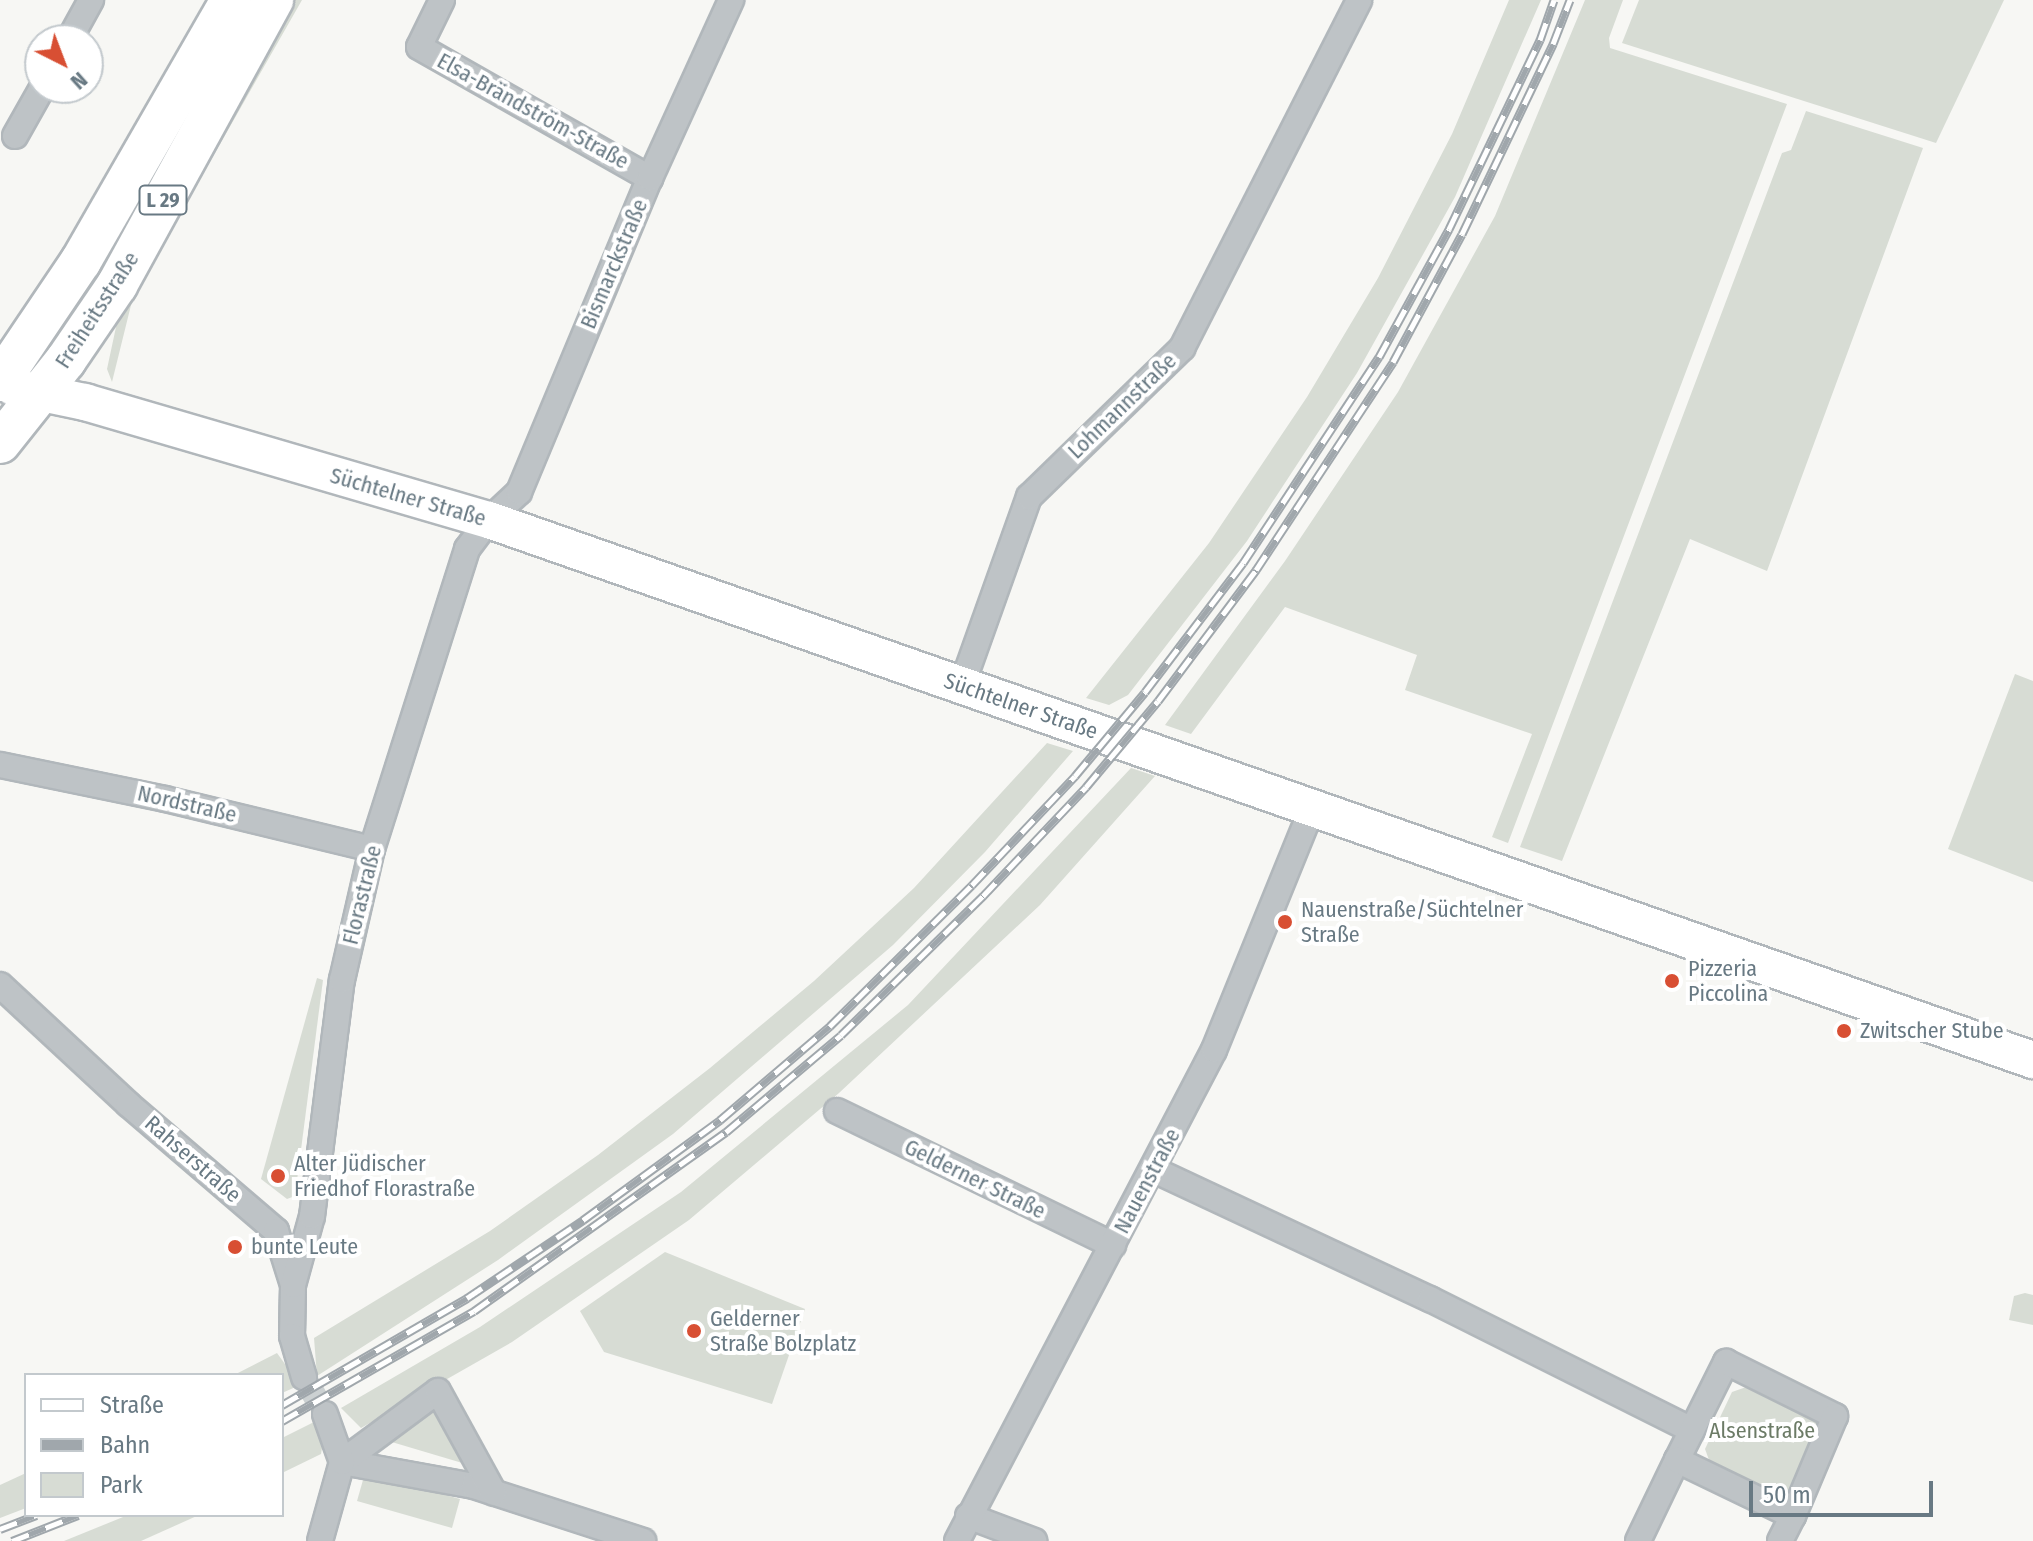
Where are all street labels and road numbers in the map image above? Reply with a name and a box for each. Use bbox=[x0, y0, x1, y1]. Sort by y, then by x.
street label: Elsa-Brändström-Straße bbox=[433, 47, 633, 175]
road number: L 29 bbox=[137, 184, 189, 216]
street label: Bismarckstraße bbox=[575, 195, 653, 333]
street label: Freiheitsstraße bbox=[50, 247, 144, 373]
street label: Lohmannstraße bbox=[1062, 348, 1182, 464]
street label: Süchtelner Straße bbox=[327, 462, 489, 532]
street label: Süchtelner Straße bbox=[941, 667, 1101, 745]
street label: Nordstraße bbox=[135, 780, 239, 828]
street label: Florastraße bbox=[337, 843, 387, 947]
street label: Rahserstraße bbox=[140, 1110, 246, 1208]
street label: Nauenstraße bbox=[1108, 1124, 1186, 1238]
street label: Gelderner Straße bbox=[900, 1134, 1050, 1224]

